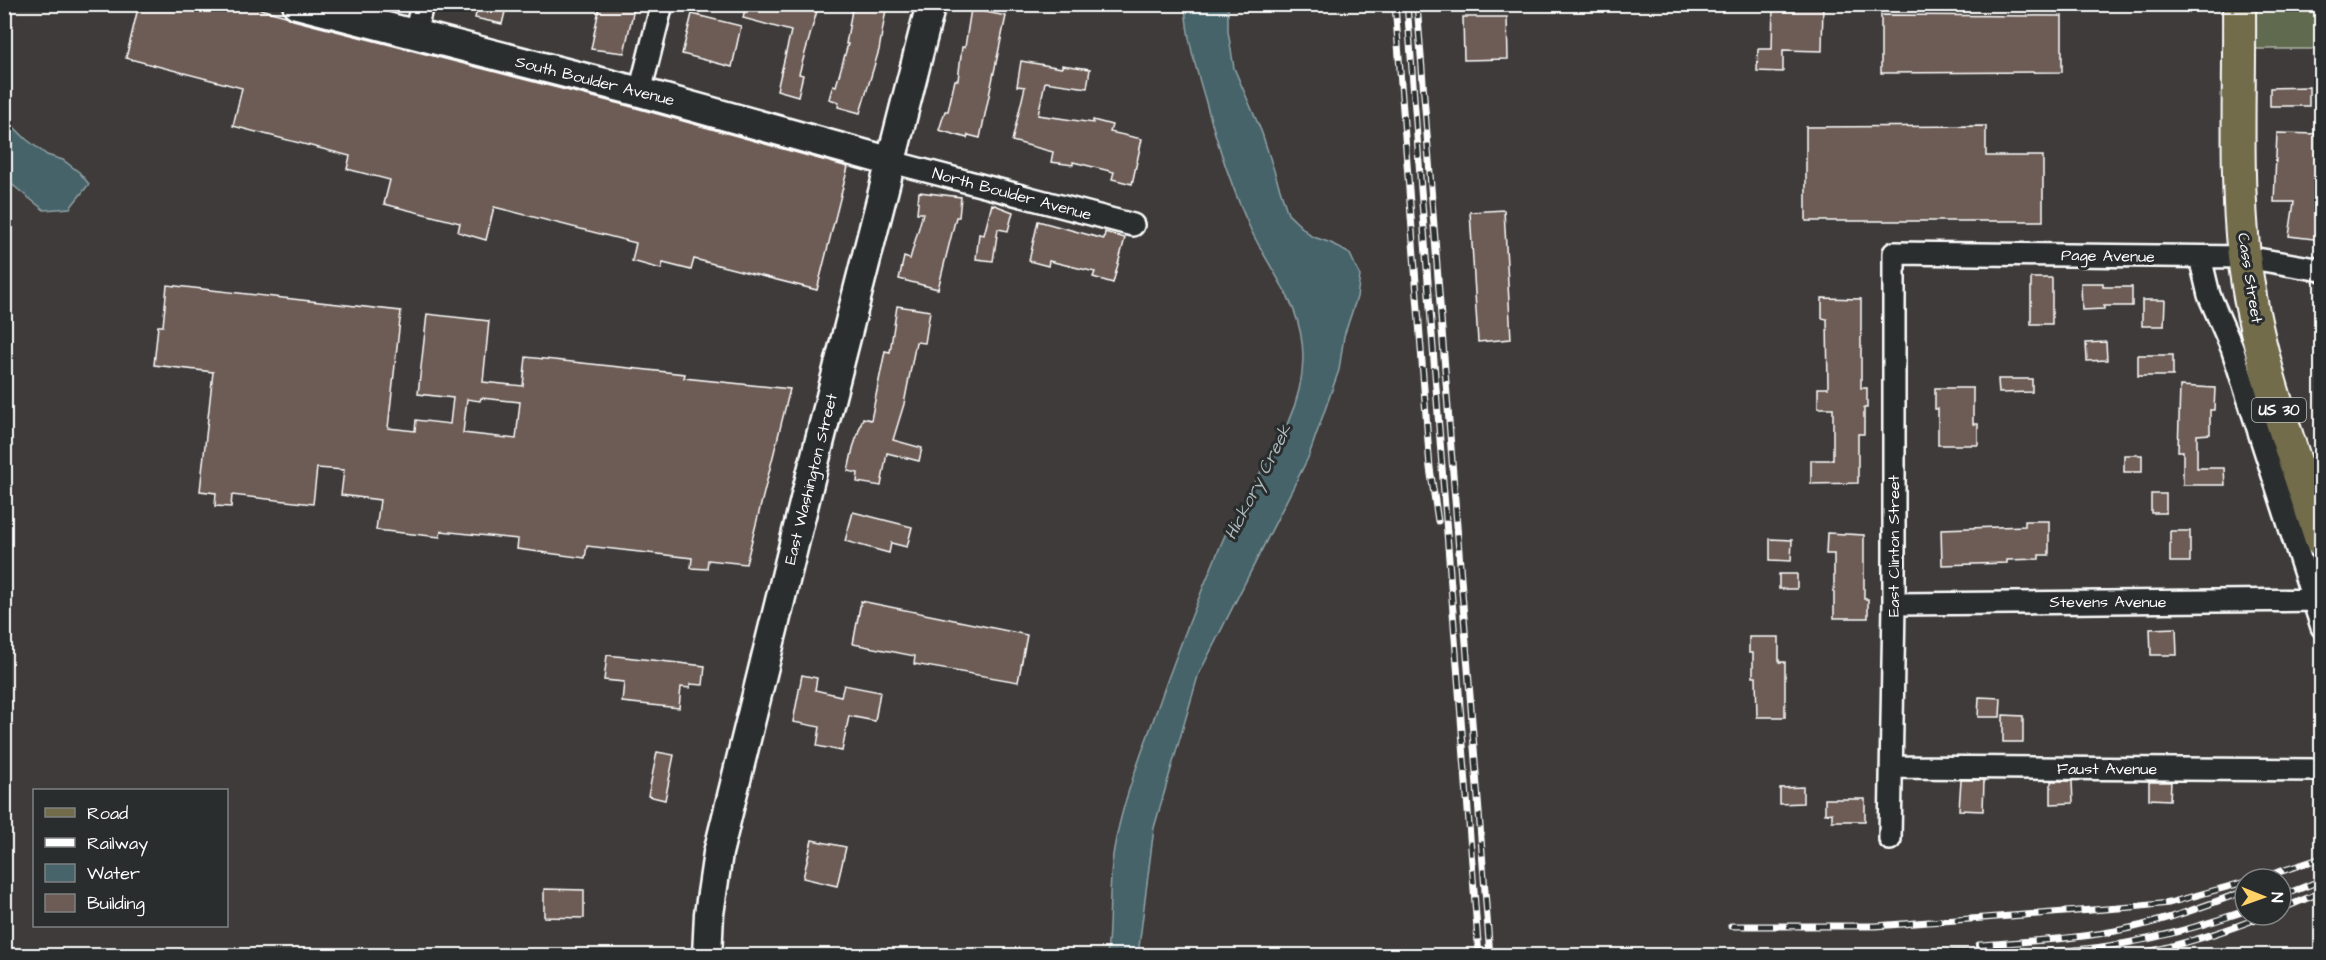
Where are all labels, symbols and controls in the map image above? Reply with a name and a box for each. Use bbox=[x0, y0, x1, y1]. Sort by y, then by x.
street label: South Boulder Avenue bbox=[513, 51, 677, 112]
street label: North Boulder Avenue bbox=[930, 162, 1094, 226]
street label: Cass Street bbox=[2232, 231, 2268, 325]
street label: Page Avenue bbox=[2061, 244, 2155, 269]
street label: East Washington Street bbox=[779, 391, 844, 567]
road number: US 30 bbox=[2252, 398, 2306, 422]
water label: Hickory Creek bbox=[1218, 419, 1299, 544]
street label: East Clinton Street bbox=[1883, 474, 1905, 617]
street label: Stevens Avenue bbox=[2050, 591, 2167, 613]
street label: Faust Avenue bbox=[2057, 758, 2157, 780]
legend bbox=[33, 789, 228, 927]
text: Road bbox=[87, 801, 128, 826]
text: Railway bbox=[87, 831, 148, 857]
text: Water bbox=[87, 861, 140, 886]
north arrow bbox=[2233, 867, 2293, 927]
text: Building bbox=[87, 891, 145, 917]
text: N bbox=[2266, 892, 2288, 902]

